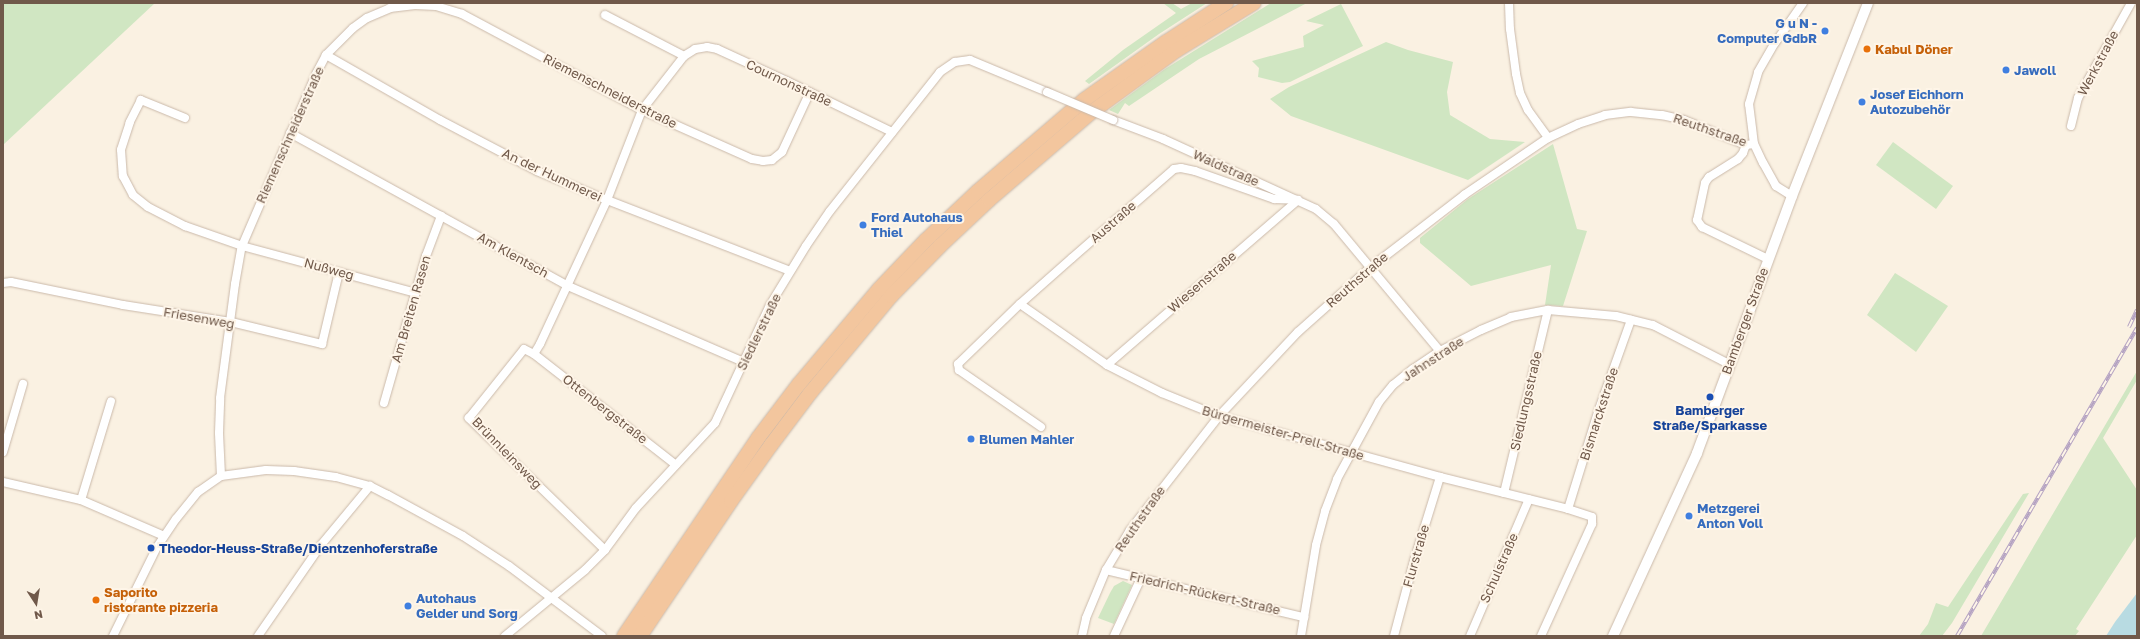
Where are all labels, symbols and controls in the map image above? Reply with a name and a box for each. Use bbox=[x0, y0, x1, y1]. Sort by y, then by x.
place label: G u N - Computer GdbR bbox=[1717, 16, 1817, 47]
marker: G u N - Computer GdbR bbox=[1820, 26, 1830, 36]
street label: Werkstraße bbox=[2074, 28, 2122, 98]
place label: Kabul Döner bbox=[1875, 41, 1953, 57]
marker: Kabul Döner bbox=[1862, 44, 1872, 54]
street label: Riemenschneiderstraße bbox=[541, 50, 679, 132]
street label: Cournonstraße bbox=[744, 56, 834, 110]
place label: Jawoll bbox=[2014, 62, 2056, 78]
street label: Riemenschneiderstraße bbox=[253, 64, 327, 206]
marker: Jawoll bbox=[2001, 65, 2011, 75]
place label: Josef Eichhorn Autozubehör bbox=[1870, 87, 1964, 118]
marker: Josef Eichhorn Autozubehör bbox=[1857, 97, 1867, 107]
street label: Reuthstraße bbox=[1671, 110, 1749, 150]
street label: An der Hummerei bbox=[500, 145, 604, 205]
street label: Waldstraße bbox=[1190, 146, 1262, 190]
street label: Austraße bbox=[1087, 198, 1139, 246]
place label: Ford Autohaus Thiel bbox=[871, 210, 963, 241]
marker: Ford Autohaus Thiel bbox=[858, 220, 868, 230]
street label: Am Klentsch bbox=[475, 229, 551, 281]
street label: Wiesenstraße bbox=[1165, 248, 1239, 316]
street label: Reuthstraße bbox=[1323, 249, 1391, 311]
street label: Am Breiten Rasen bbox=[388, 254, 434, 364]
street label: Nußweg bbox=[302, 255, 356, 283]
street label: Bamberger Straße bbox=[1718, 265, 1772, 377]
street label: Siedlerstraße bbox=[734, 291, 784, 373]
street label: Friesenweg bbox=[162, 304, 236, 332]
street label: Jahnstraße bbox=[1399, 333, 1467, 385]
street label: Siedlungsstraße bbox=[1507, 350, 1545, 452]
street label: Bismarckstraße bbox=[1577, 366, 1621, 462]
street label: Ottenbergstraße bbox=[559, 371, 651, 447]
marker: Bamberger Straße/Sparkasse bbox=[1705, 392, 1715, 402]
street label: Bürgermeister-Prell-Straße bbox=[1200, 402, 1366, 464]
place label: Bamberger Straße/Sparkasse bbox=[1653, 403, 1767, 434]
street label: Brünnleinsweg bbox=[469, 414, 545, 492]
place label: Blumen Mahler bbox=[979, 431, 1074, 447]
marker: Blumen Mahler bbox=[966, 434, 976, 444]
street label: Reuthstraße bbox=[1112, 483, 1168, 555]
place label: Metzgerei Anton Voll bbox=[1697, 501, 1763, 532]
marker: Metzgerei Anton Voll bbox=[1684, 511, 1694, 521]
street label: Flurstraße bbox=[1400, 523, 1432, 589]
street label: Schulstraße bbox=[1477, 531, 1521, 605]
place label: Theodor-Heuss-Straße/Dientzenhoferstraße bbox=[159, 540, 438, 556]
marker: Theodor-Heuss-Straße/Dientzenhoferstraße bbox=[146, 543, 156, 553]
street label: Friedrich-Rückert-Straße bbox=[1128, 568, 1282, 618]
north arrow bbox=[16, 583, 56, 623]
place label: Saporito ristorante pizzeria bbox=[104, 585, 218, 616]
place label: Autohaus Gelder und Sorg bbox=[416, 591, 518, 622]
marker: Saporito ristorante pizzeria bbox=[91, 595, 101, 605]
marker: Autohaus Gelder und Sorg bbox=[403, 601, 413, 611]
text: N bbox=[33, 608, 44, 622]

